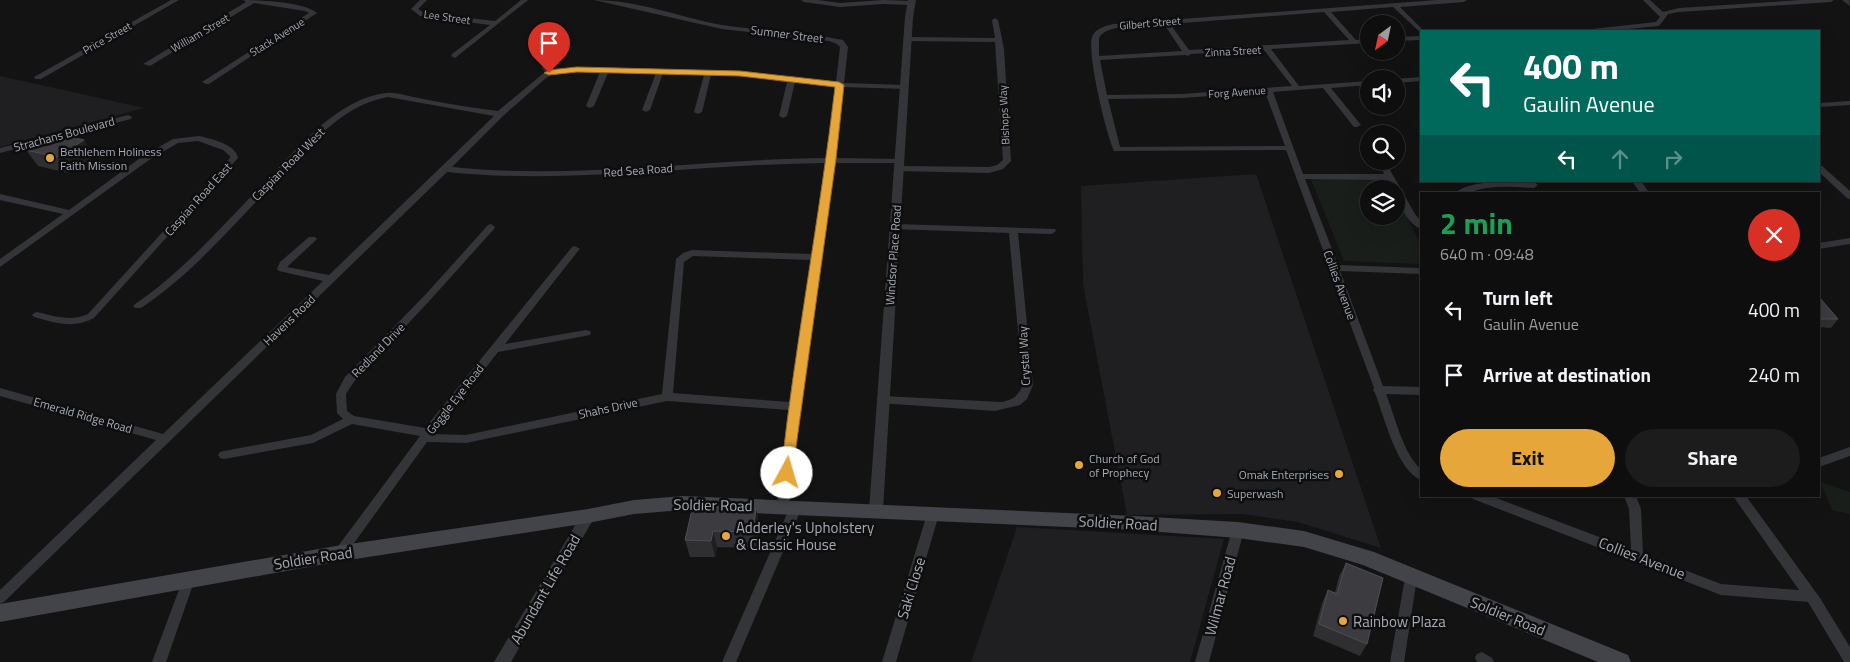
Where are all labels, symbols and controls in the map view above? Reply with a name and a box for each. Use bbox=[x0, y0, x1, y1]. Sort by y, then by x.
street label: Lee Street bbox=[423, 6, 472, 28]
street label: William Street bbox=[168, 10, 232, 56]
street label: Gilbert Street bbox=[1119, 12, 1181, 34]
street label: Stack Avenue bbox=[246, 14, 308, 60]
north arrow bbox=[1360, 15, 1405, 60]
map controls bbox=[1360, 15, 1405, 225]
street label: Price Street bbox=[80, 18, 135, 58]
street label: Sumner Street bbox=[750, 20, 825, 48]
pin bbox=[528, 22, 570, 73]
icon: arrive bbox=[535, 29, 563, 57]
text: 400 m bbox=[1523, 39, 1619, 93]
street label: Zinna Street bbox=[1204, 42, 1262, 60]
icon: left bbox=[1440, 50, 1505, 115]
button: sound bbox=[1360, 70, 1405, 115]
street label: Forg Avenue bbox=[1208, 82, 1267, 102]
street label: Bishops Way bbox=[994, 84, 1014, 145]
text: Gaulin Avenue bbox=[1523, 87, 1655, 121]
street label: Strachans Boulevard bbox=[11, 111, 117, 157]
street label: Caspian Road West bbox=[247, 122, 330, 205]
button: search bbox=[1360, 125, 1405, 170]
place label: Bethlehem Holiness Faith Mission bbox=[60, 142, 162, 175]
icon: left bbox=[1553, 145, 1581, 173]
icon: ahead bbox=[1606, 145, 1634, 173]
icon: right bbox=[1659, 145, 1687, 173]
marker: Bethlehem Holiness Faith Mission bbox=[44, 152, 56, 164]
street label: Caspian Road East bbox=[160, 157, 237, 240]
street label: Red Sea Road bbox=[603, 158, 673, 182]
button: layers bbox=[1360, 180, 1405, 225]
text: 2 min bbox=[1440, 200, 1513, 246]
street label: Windsor Place Road bbox=[880, 204, 906, 306]
button: close bbox=[1748, 209, 1800, 261]
text: 640 m · 09:48 bbox=[1440, 242, 1534, 266]
street label: Collies Avenue bbox=[1319, 248, 1361, 322]
text: Turn left bbox=[1483, 283, 1553, 312]
street label: Havens Road bbox=[259, 290, 319, 350]
text: 400 m bbox=[1748, 295, 1800, 324]
icon: left bbox=[1440, 296, 1468, 324]
text: Gaulin Avenue bbox=[1483, 312, 1579, 336]
street label: Redland Drive bbox=[347, 318, 409, 382]
street label: Crystal Way bbox=[1013, 325, 1035, 386]
street label: Goggle Eye Road bbox=[422, 360, 488, 438]
text: Arrive at destination bbox=[1483, 360, 1651, 389]
text: 240 m bbox=[1748, 360, 1800, 389]
icon: arrive bbox=[1440, 361, 1468, 389]
street label: Emerald Ridge Road bbox=[31, 392, 135, 438]
street label: Shahs Drive bbox=[577, 392, 639, 424]
button: Exit bbox=[1440, 429, 1615, 487]
button: Share bbox=[1625, 429, 1800, 487]
position arrow bbox=[760, 446, 812, 498]
place label: Church of God of Prophecy bbox=[1089, 449, 1160, 482]
marker: Church of God of Prophecy bbox=[1073, 459, 1085, 471]
place label: Omak Enterprises bbox=[1239, 465, 1329, 484]
marker: Omak Enterprises bbox=[1333, 468, 1345, 480]
place label: Superwash bbox=[1227, 484, 1284, 503]
marker: Superwash bbox=[1211, 487, 1223, 499]
street label: Soldier Road bbox=[673, 493, 753, 517]
street label: Soldier Road bbox=[1078, 509, 1158, 537]
place label: Adderley's Upholstery & Classic House bbox=[736, 516, 874, 556]
street label: Abundant Life Road bbox=[504, 530, 586, 648]
marker: Adderley's Upholstery & Classic House bbox=[720, 530, 732, 542]
street label: Collies Avenue bbox=[1595, 531, 1689, 585]
street label: Soldier Road bbox=[272, 540, 354, 576]
street label: Saki Close bbox=[891, 554, 931, 622]
street label: Wilmar Road bbox=[1198, 554, 1242, 638]
street label: Soldier Road bbox=[1467, 590, 1549, 642]
place label: Rainbow Plaza bbox=[1353, 610, 1446, 633]
marker: Rainbow Plaza bbox=[1337, 615, 1349, 627]

